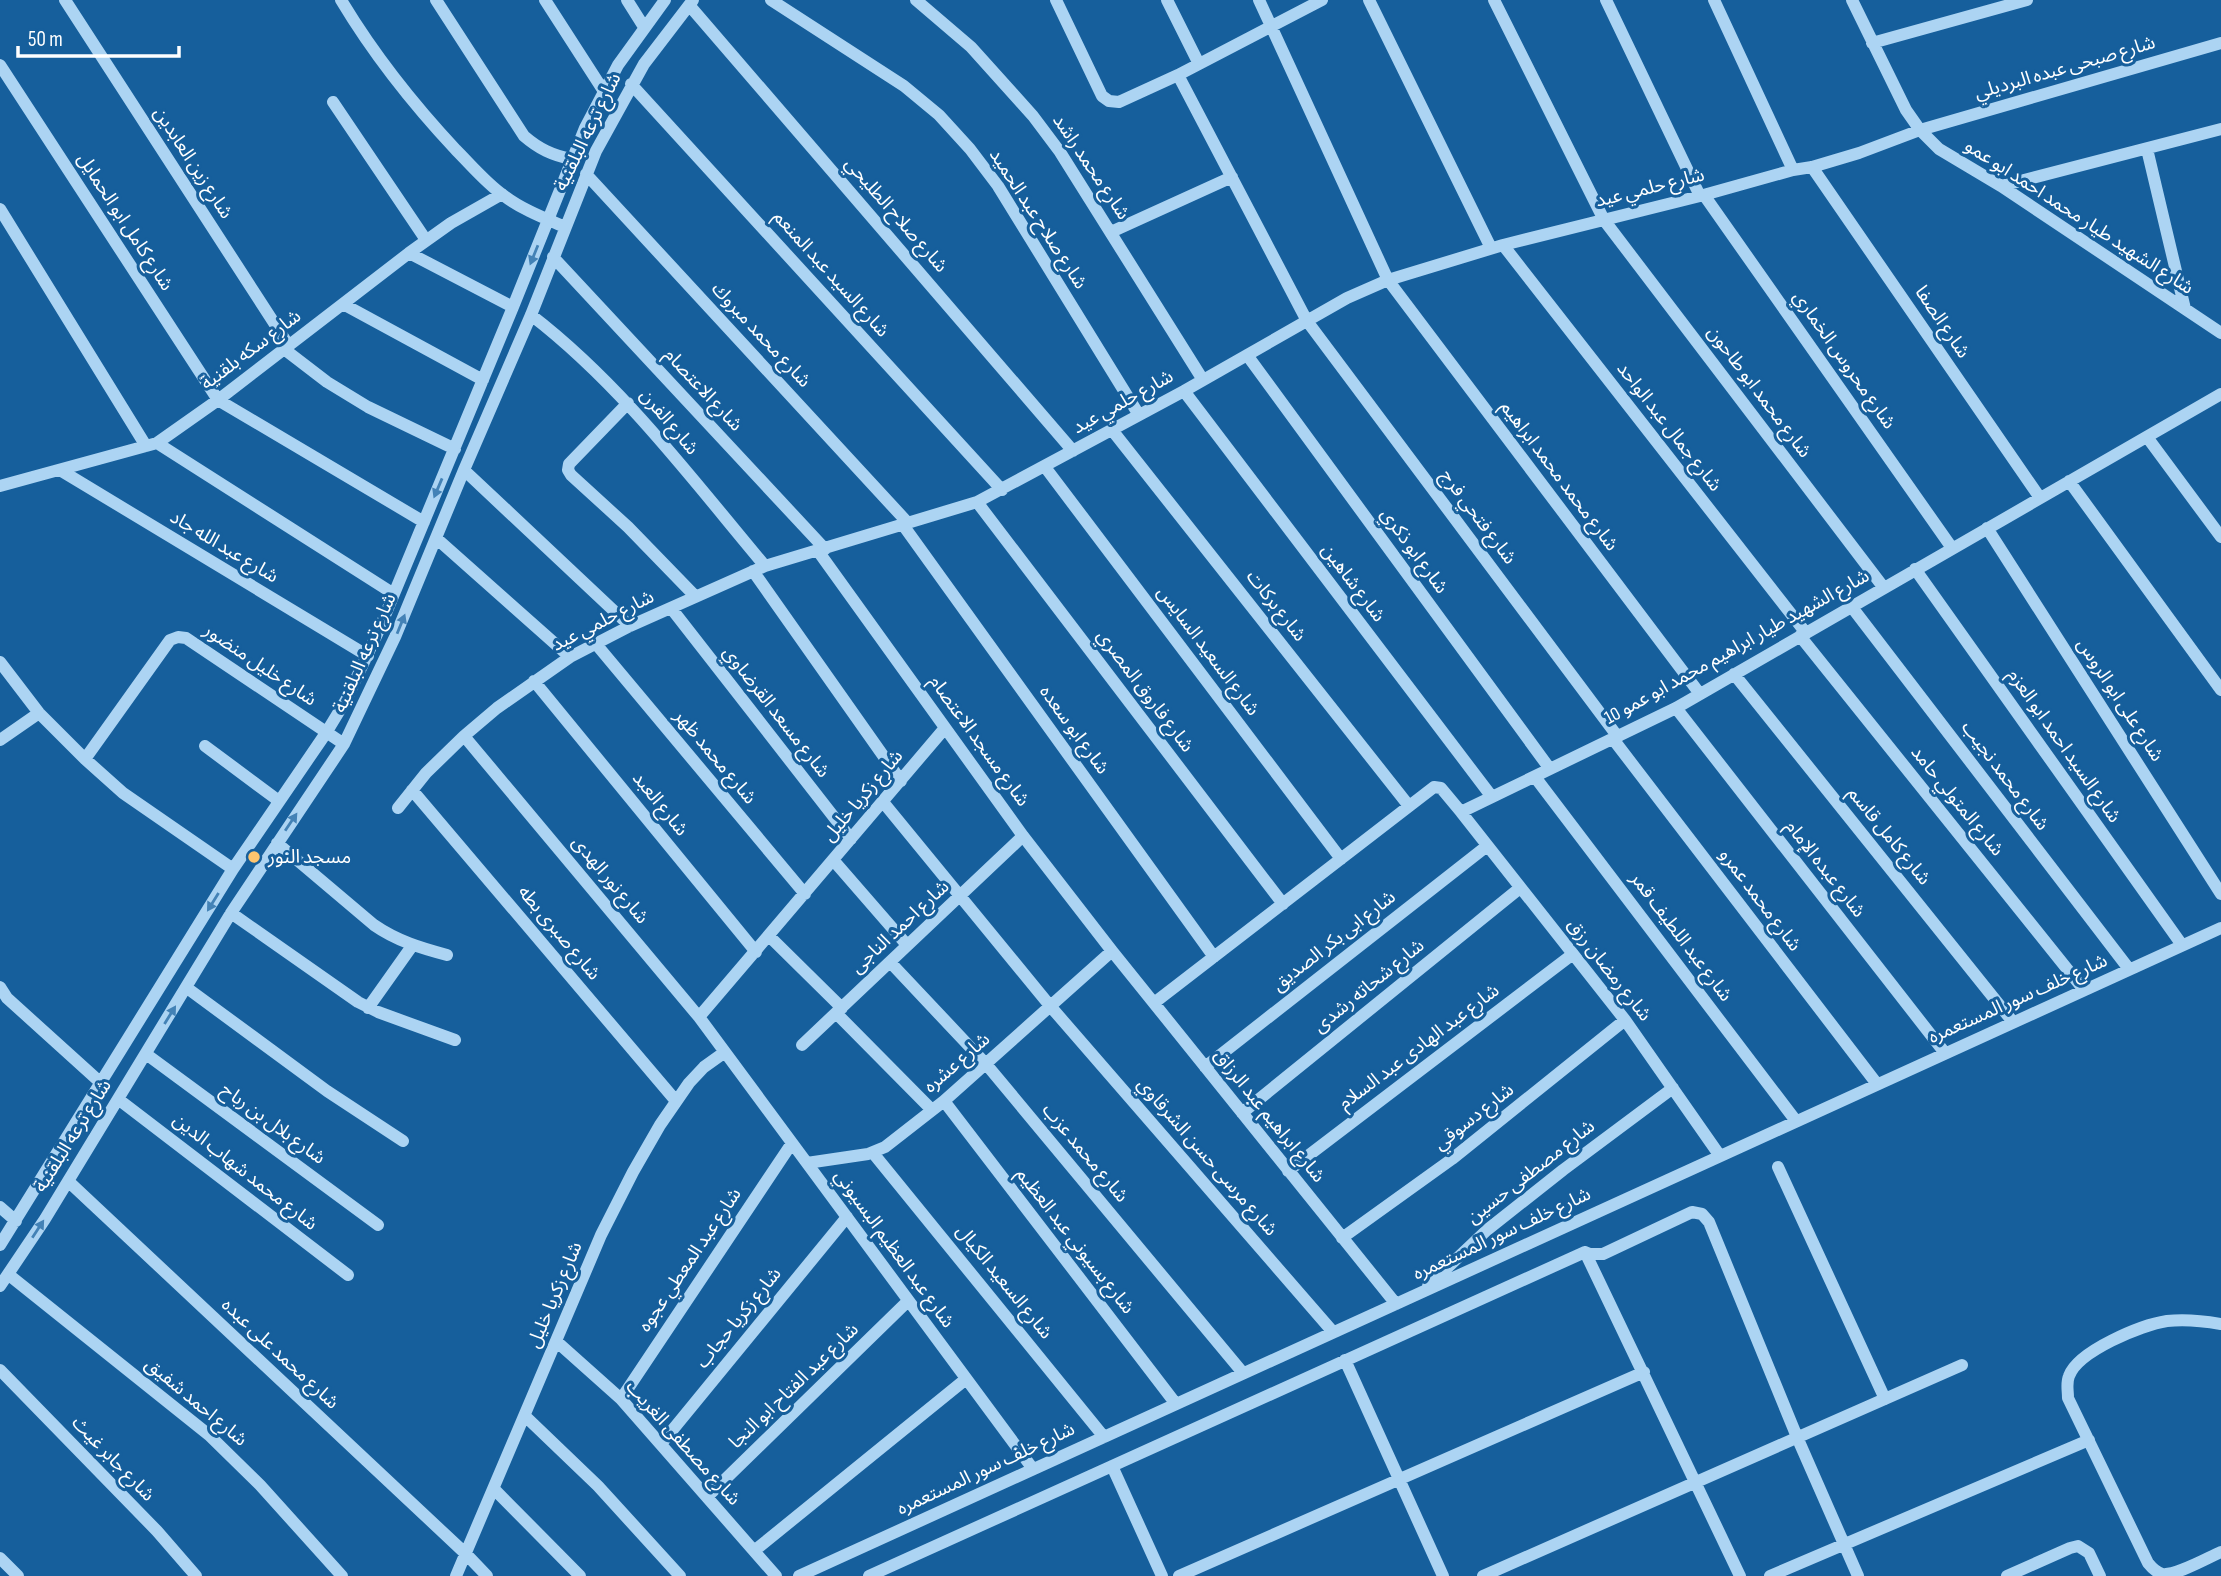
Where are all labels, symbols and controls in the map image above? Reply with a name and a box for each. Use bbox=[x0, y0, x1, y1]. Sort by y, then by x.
scale bar bbox=[18, 14, 178, 58]
text: 50 m bbox=[28, 27, 63, 52]
street label: شارع صبحى عبده البرديلي bbox=[1972, 31, 2159, 107]
street label: شارع ترعه البلقنية bbox=[549, 69, 627, 195]
street label: شارع زين العابدين bbox=[147, 103, 238, 224]
street label: شارع محمد راشد bbox=[1046, 110, 1135, 225]
street label: شارع الشهيد طيار محمد احمد ابو عمو bbox=[1960, 134, 2198, 301]
street label: شارع صلاح عبد الحميد bbox=[983, 145, 1092, 294]
street label: شارع كامل ابو الحمايل bbox=[71, 149, 178, 296]
street label: شارع صلاح الطليحي bbox=[838, 153, 952, 279]
street label: شارع حلمي عيد bbox=[1593, 163, 1708, 215]
street label: شارع السيد عبد المنعم bbox=[767, 206, 894, 343]
one-way arrow bbox=[528, 245, 539, 266]
street label: شارع محمد مبروك bbox=[706, 278, 816, 393]
street label: شارع الصفا bbox=[1909, 281, 1975, 363]
street label: شارع محروس الخماري bbox=[1786, 286, 1900, 435]
street label: شارع سكه بلقنية bbox=[196, 305, 306, 396]
street label: شارع محمد ابو طاحون bbox=[1701, 321, 1816, 463]
street label: شارع الاعتصام bbox=[657, 344, 747, 438]
street label: شارع جمال عبد الواحد bbox=[1611, 358, 1727, 497]
street label: شارع حلمي عيد bbox=[1069, 365, 1179, 441]
street label: شارع الفرن bbox=[634, 384, 703, 460]
street label: شارع محمد محمد ابراهيم bbox=[1493, 396, 1623, 557]
street label: شارع فتحي فرج bbox=[1433, 465, 1521, 570]
one-way arrow bbox=[432, 478, 443, 499]
street label: شارع ابو ذكري bbox=[1373, 504, 1453, 600]
street label: شارع عبد الله جاد bbox=[165, 506, 282, 589]
street label: شارع شاهين bbox=[1315, 539, 1390, 627]
street label: شارع الشهيد طيار ابراهيم محمد ابو عمو 10 bbox=[1601, 564, 1874, 731]
street label: شارع بركات bbox=[1240, 566, 1311, 647]
street label: شارع السعيد السايس bbox=[1151, 581, 1264, 721]
street label: شارع حلمي عيد bbox=[548, 585, 659, 659]
street label: شارع ترعه البلقنية bbox=[328, 590, 403, 717]
one-way arrow bbox=[395, 613, 406, 634]
street label: شارع خليل منضور bbox=[198, 618, 321, 712]
street label: شارع فاروق المصري bbox=[1089, 625, 1199, 758]
street label: شارع على ابو الروس bbox=[2071, 634, 2168, 767]
street label: شارع مسعد القرضاوي bbox=[716, 642, 835, 784]
street label: شارع السيد احمد ابو العزم bbox=[2001, 665, 2126, 829]
street label: شارع مسجد الاعتصام bbox=[922, 671, 1034, 812]
street label: شارع ابو سعده bbox=[1033, 681, 1114, 780]
street label: شارع محمد ظهر bbox=[667, 704, 761, 810]
street label: شارع محمد نجيب bbox=[1956, 717, 2054, 836]
street label: شارع المتولي حامد bbox=[1904, 741, 2009, 862]
street label: شارع زكريا خليل bbox=[818, 745, 909, 847]
street label: شارع العبد bbox=[626, 767, 693, 841]
street label: شارع كامل قاسم bbox=[1841, 782, 1936, 891]
one-way arrow bbox=[285, 813, 298, 832]
street label: شارع عبده الإمام bbox=[1778, 816, 1870, 924]
street label: شارع نور الهدى bbox=[566, 831, 653, 929]
street label: شارع محمد عمرو bbox=[1713, 844, 1806, 957]
place label: مسجد النور bbox=[267, 846, 351, 869]
marker: مسجد النور bbox=[246, 849, 262, 865]
street label: شارع عبد اللطيف قمر bbox=[1624, 867, 1737, 1007]
street label: شارع احمد الناجى bbox=[846, 875, 955, 979]
street label: شارع صبرى بطه bbox=[512, 881, 605, 986]
street label: شارع ابى بكر الصديق bbox=[1268, 886, 1401, 997]
one-way arrow bbox=[207, 892, 220, 911]
street label: شارع رمضان رزق bbox=[1561, 914, 1656, 1027]
street label: شارع شحاته رشدى bbox=[1309, 934, 1430, 1039]
street label: شارع خلف سور المستعمره bbox=[1925, 949, 2112, 1050]
street label: شارع عبد الهادى عبد السلام bbox=[1334, 979, 1505, 1117]
one-way arrow bbox=[164, 1005, 177, 1025]
street label: شارع عشره bbox=[919, 1028, 995, 1099]
street label: شارع ابراهيم عبد الرزاق bbox=[1207, 1045, 1330, 1189]
street label: شارع مرسى حسن الشرقاوي bbox=[1130, 1073, 1282, 1243]
street label: شارع ترعه البلقنية bbox=[29, 1075, 118, 1197]
street label: شارع بلال بن رباح bbox=[216, 1078, 330, 1171]
street label: شارع دسوقي bbox=[1429, 1079, 1520, 1157]
street label: شارع محمد عزب bbox=[1036, 1099, 1133, 1208]
street label: شارع محمد شهاب الدين bbox=[167, 1108, 322, 1236]
street label: شارع مصطفى حسين bbox=[1462, 1115, 1600, 1230]
street label: شارع بسيوني عبد العظيم bbox=[1009, 1163, 1139, 1320]
street label: شارع عبد العظيم البسيوني bbox=[827, 1165, 959, 1334]
street label: شارع خلف سور المستعمره bbox=[1409, 1183, 1595, 1286]
street label: شارع عبد المعطي عجوه bbox=[633, 1184, 749, 1338]
one-way arrow bbox=[31, 1220, 44, 1239]
street label: شارع السعيد الكيال bbox=[950, 1220, 1057, 1345]
street label: شارع زكريا خليل bbox=[522, 1238, 589, 1352]
street label: شارع زكريا حجاب bbox=[691, 1263, 787, 1374]
street label: شارع محمد على عبده bbox=[216, 1294, 344, 1415]
street label: شارع عبد الفتاح ابو النجا bbox=[724, 1318, 864, 1454]
street label: شارع احمد شفيق bbox=[139, 1352, 252, 1452]
street label: شارع مصطفى الغريب bbox=[620, 1376, 745, 1511]
street label: شارع جابر غيث bbox=[66, 1412, 159, 1507]
street label: شارع خلف سور المستعمره bbox=[893, 1418, 1079, 1521]

